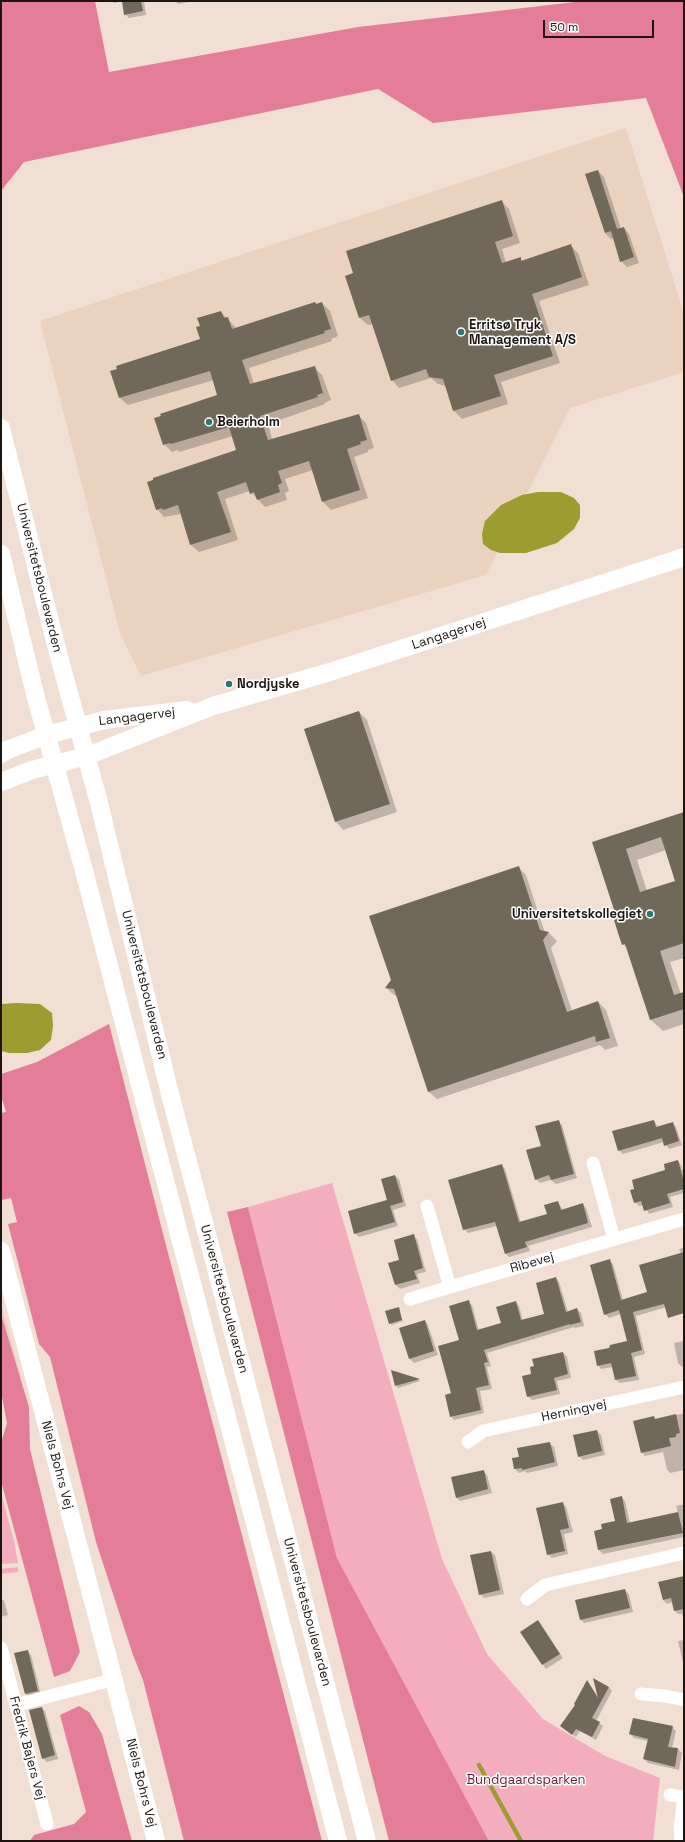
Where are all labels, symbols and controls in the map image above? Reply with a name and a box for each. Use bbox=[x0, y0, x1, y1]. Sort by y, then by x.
scale bar bbox=[545, 12, 656, 38]
text: 50 m bbox=[550, 19, 578, 35]
place label: Erritsø Tryk Management A/S bbox=[469, 317, 576, 348]
marker: Erritsø Tryk Management A/S bbox=[456, 327, 466, 337]
place label: Beierholm bbox=[217, 414, 280, 430]
marker: Beierholm bbox=[204, 417, 214, 427]
street label: Universitetsboulevarden bbox=[13, 502, 65, 654]
street label: Langagervej bbox=[410, 615, 488, 653]
place label: Nordjyske bbox=[237, 676, 300, 692]
marker: Nordjyske bbox=[224, 679, 234, 689]
street label: Langagervej bbox=[98, 705, 176, 729]
place label: Universitetskollegiet bbox=[512, 906, 642, 922]
street label: Universitetsboulevarden bbox=[118, 909, 170, 1061]
marker: Universitetskollegiet bbox=[645, 909, 655, 919]
street label: Universitetsboulevarden bbox=[197, 1223, 251, 1375]
street label: Ribevej bbox=[508, 1249, 556, 1277]
street label: Herningvej bbox=[540, 1396, 608, 1426]
street label: Niels Bohrs Vej bbox=[38, 1419, 76, 1511]
street label: Universitetsboulevarden bbox=[280, 1536, 334, 1688]
street label: Fredrik Bajers Vej bbox=[6, 1695, 48, 1801]
street label: Niels Bohrs Vej bbox=[122, 1737, 160, 1829]
park label: Bundgaardsparken bbox=[466, 1772, 586, 1788]

